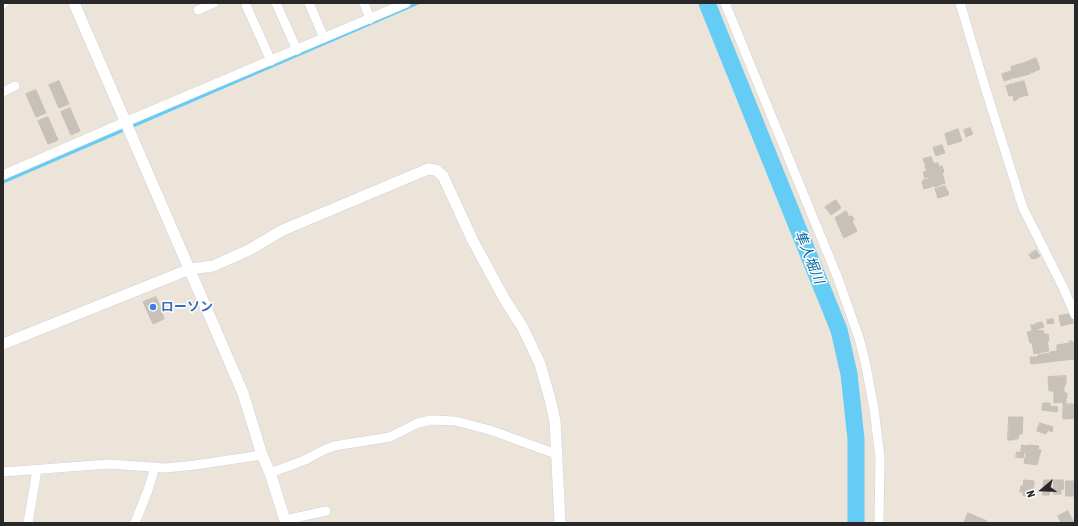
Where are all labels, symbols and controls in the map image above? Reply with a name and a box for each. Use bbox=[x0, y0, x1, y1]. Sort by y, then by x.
water label: 隼人堀川 bbox=[791, 228, 827, 286]
place label: ローソン bbox=[161, 299, 213, 315]
marker: ローソン bbox=[148, 302, 158, 312]
north arrow bbox=[1022, 470, 1062, 510]
text: N bbox=[1024, 489, 1037, 499]

